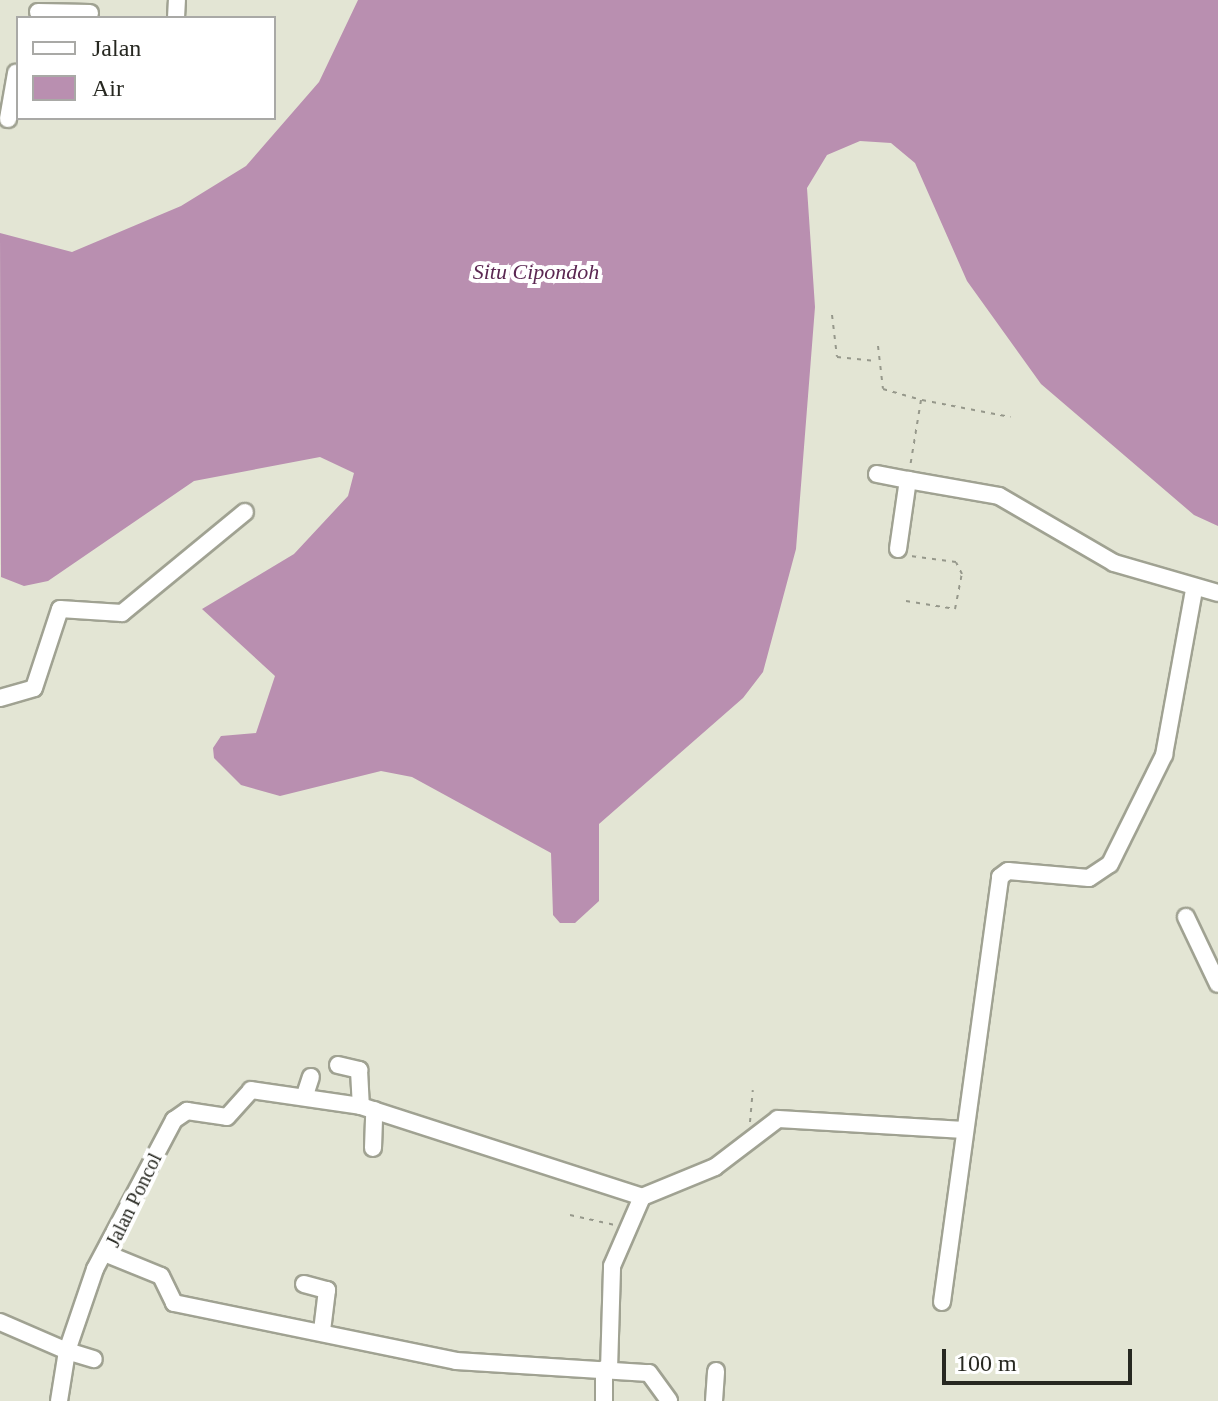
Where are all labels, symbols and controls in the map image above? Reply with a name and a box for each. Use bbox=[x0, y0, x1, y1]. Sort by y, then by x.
legend bbox=[16, 16, 276, 120]
text: Jalan bbox=[92, 35, 141, 61]
text: Air bbox=[92, 75, 124, 101]
water label: Situ Cipondoh bbox=[473, 259, 599, 285]
street label: Jalan Poncol bbox=[101, 1149, 167, 1251]
scale bar bbox=[946, 1333, 1136, 1383]
text: 100 m bbox=[956, 1350, 1017, 1376]

